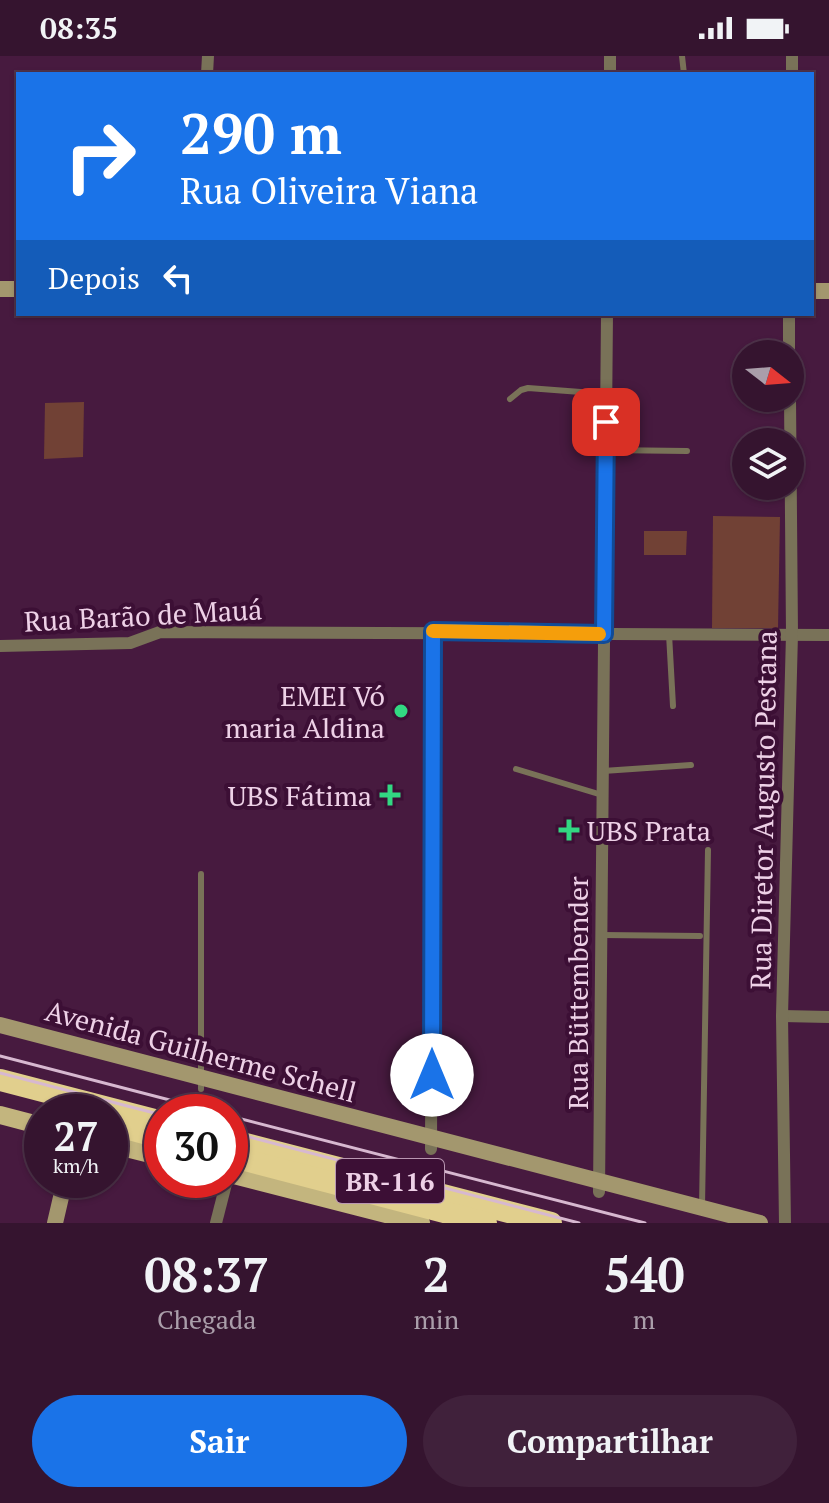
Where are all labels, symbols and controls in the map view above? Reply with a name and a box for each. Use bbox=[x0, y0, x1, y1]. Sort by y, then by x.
text: 08:35 bbox=[40, 8, 118, 48]
text: 290 m bbox=[180, 96, 342, 170]
icon: right bbox=[48, 104, 152, 208]
text: Rua Oliveira Viana bbox=[180, 167, 478, 214]
icon: left bbox=[156, 256, 200, 300]
text: Depois bbox=[48, 258, 140, 298]
north arrow bbox=[732, 340, 804, 412]
map controls bbox=[732, 340, 804, 500]
pin bbox=[572, 388, 640, 456]
icon: arrive bbox=[584, 400, 628, 444]
button: layers bbox=[732, 428, 804, 500]
street label: Rua Barão de Mauá bbox=[23, 590, 263, 640]
street label: Rua Diretor Augusto Pestana bbox=[741, 630, 785, 990]
place label: EMEI Vó maria Aldina bbox=[225, 677, 385, 746]
marker: EMEI Vó maria Aldina bbox=[392, 702, 410, 720]
place label: UBS Fátima bbox=[228, 777, 372, 814]
marker: UBS Fátima bbox=[379, 784, 401, 806]
place label: UBS Prata bbox=[587, 812, 711, 849]
marker: UBS Prata bbox=[558, 819, 580, 841]
street label: Rua Büttembender bbox=[559, 876, 596, 1110]
street label: Avenida Guilherme Schell bbox=[41, 992, 361, 1110]
position arrow bbox=[390, 1033, 474, 1117]
speed limit sign: 30 bbox=[144, 1094, 248, 1198]
text: 27 bbox=[53, 1109, 99, 1162]
text: km/h bbox=[53, 1152, 99, 1179]
road number: BR-116 bbox=[336, 1159, 444, 1203]
text: 08:37 bbox=[144, 1242, 269, 1306]
text: 2 bbox=[423, 1242, 450, 1306]
text: 540 bbox=[603, 1242, 685, 1306]
text: Chegada bbox=[157, 1302, 256, 1336]
text: min bbox=[413, 1302, 459, 1336]
text: m bbox=[633, 1302, 655, 1336]
button: Sair bbox=[32, 1395, 407, 1487]
button: Compartilhar bbox=[423, 1395, 797, 1487]

